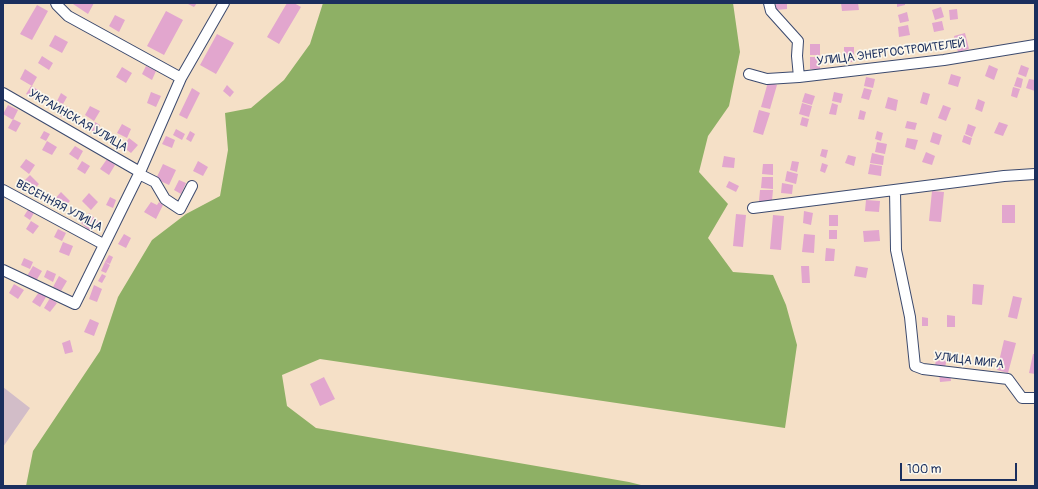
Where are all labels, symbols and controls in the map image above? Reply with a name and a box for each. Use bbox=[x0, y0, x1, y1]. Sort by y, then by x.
street label: УЛИЦА ЭНЕРГОСТРОИТЕЛЕЙ bbox=[816, 37, 966, 69]
street label: УКРАИНСКАЯ УЛИЦА bbox=[26, 87, 130, 155]
street label: ВЕСЕННЯЯ УЛИЦА bbox=[13, 177, 105, 235]
street label: УЛИЦА МИРА bbox=[933, 350, 1005, 372]
scale bar bbox=[902, 455, 1019, 481]
text: 100 m bbox=[907, 462, 941, 477]

